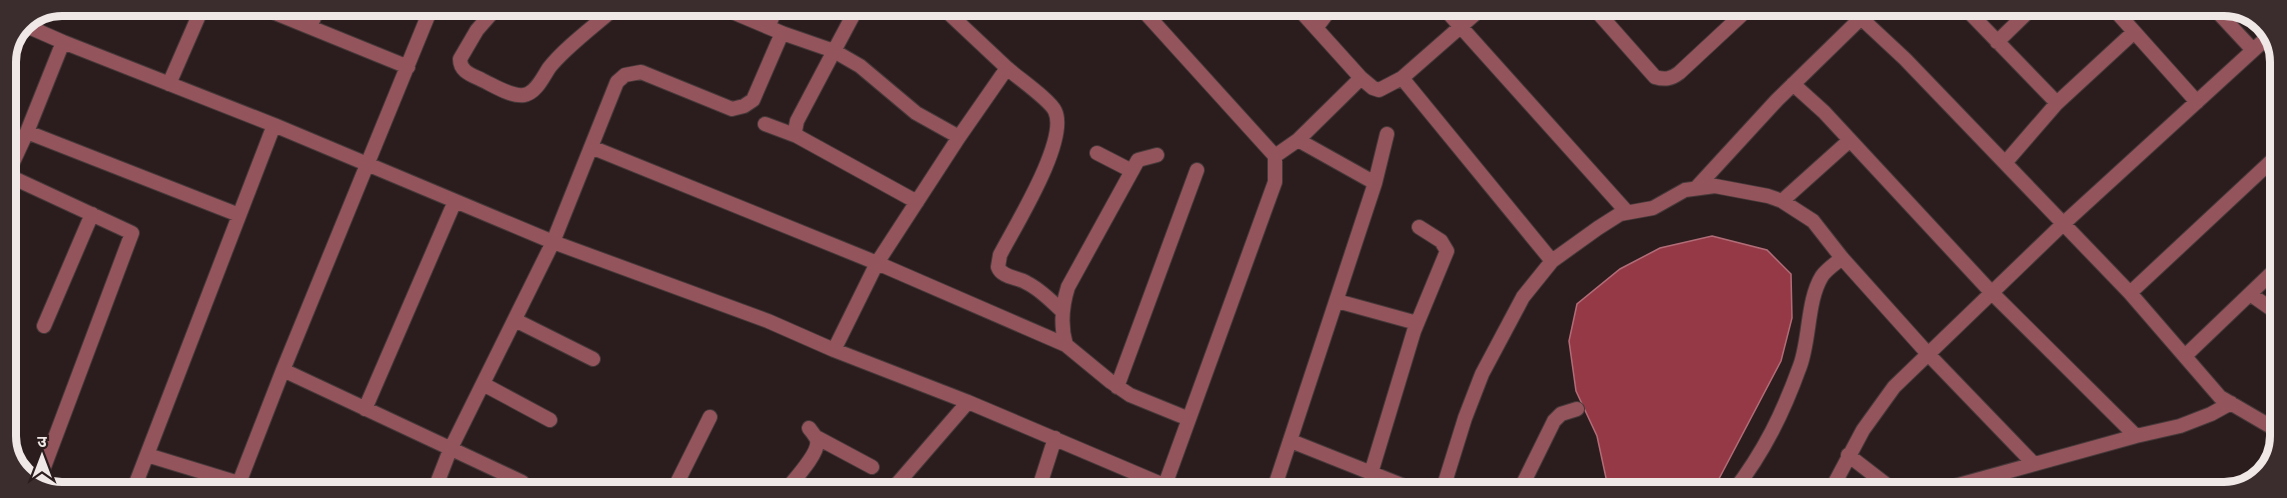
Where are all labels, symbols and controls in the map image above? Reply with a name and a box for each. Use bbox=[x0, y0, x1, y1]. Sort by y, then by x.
north arrow bbox=[12, 426, 72, 486]
text: उ bbox=[37, 431, 47, 451]

